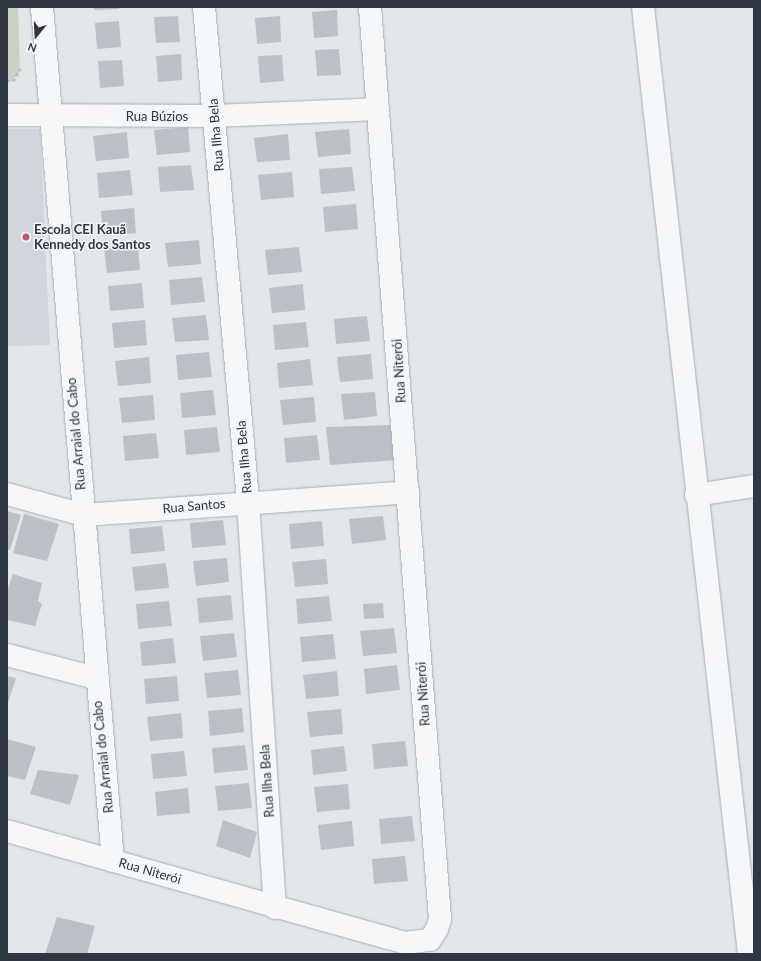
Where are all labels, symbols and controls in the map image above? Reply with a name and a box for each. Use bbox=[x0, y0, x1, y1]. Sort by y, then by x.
north arrow bbox=[16, 16, 56, 56]
text: N bbox=[26, 40, 38, 55]
street label: Rua Ilha Bela bbox=[205, 98, 227, 172]
street label: Rua Búzios bbox=[126, 108, 188, 124]
place label: Escola CEI Kauã Kennedy dos Santos bbox=[34, 222, 151, 253]
marker: Escola CEI Kauã Kennedy dos Santos bbox=[21, 232, 31, 242]
street label: Rua Niterói bbox=[389, 338, 409, 404]
street label: Rua Arraial do Cabo bbox=[63, 377, 89, 491]
street label: Rua Ilha Bela bbox=[233, 420, 255, 494]
street label: Rua Santos bbox=[162, 495, 226, 517]
street label: Rua Niterói bbox=[413, 661, 433, 727]
street label: Rua Arraial do Cabo bbox=[89, 700, 117, 814]
street label: Rua Ilha Bela bbox=[257, 744, 277, 818]
street label: Rua Niterói bbox=[117, 855, 183, 887]

